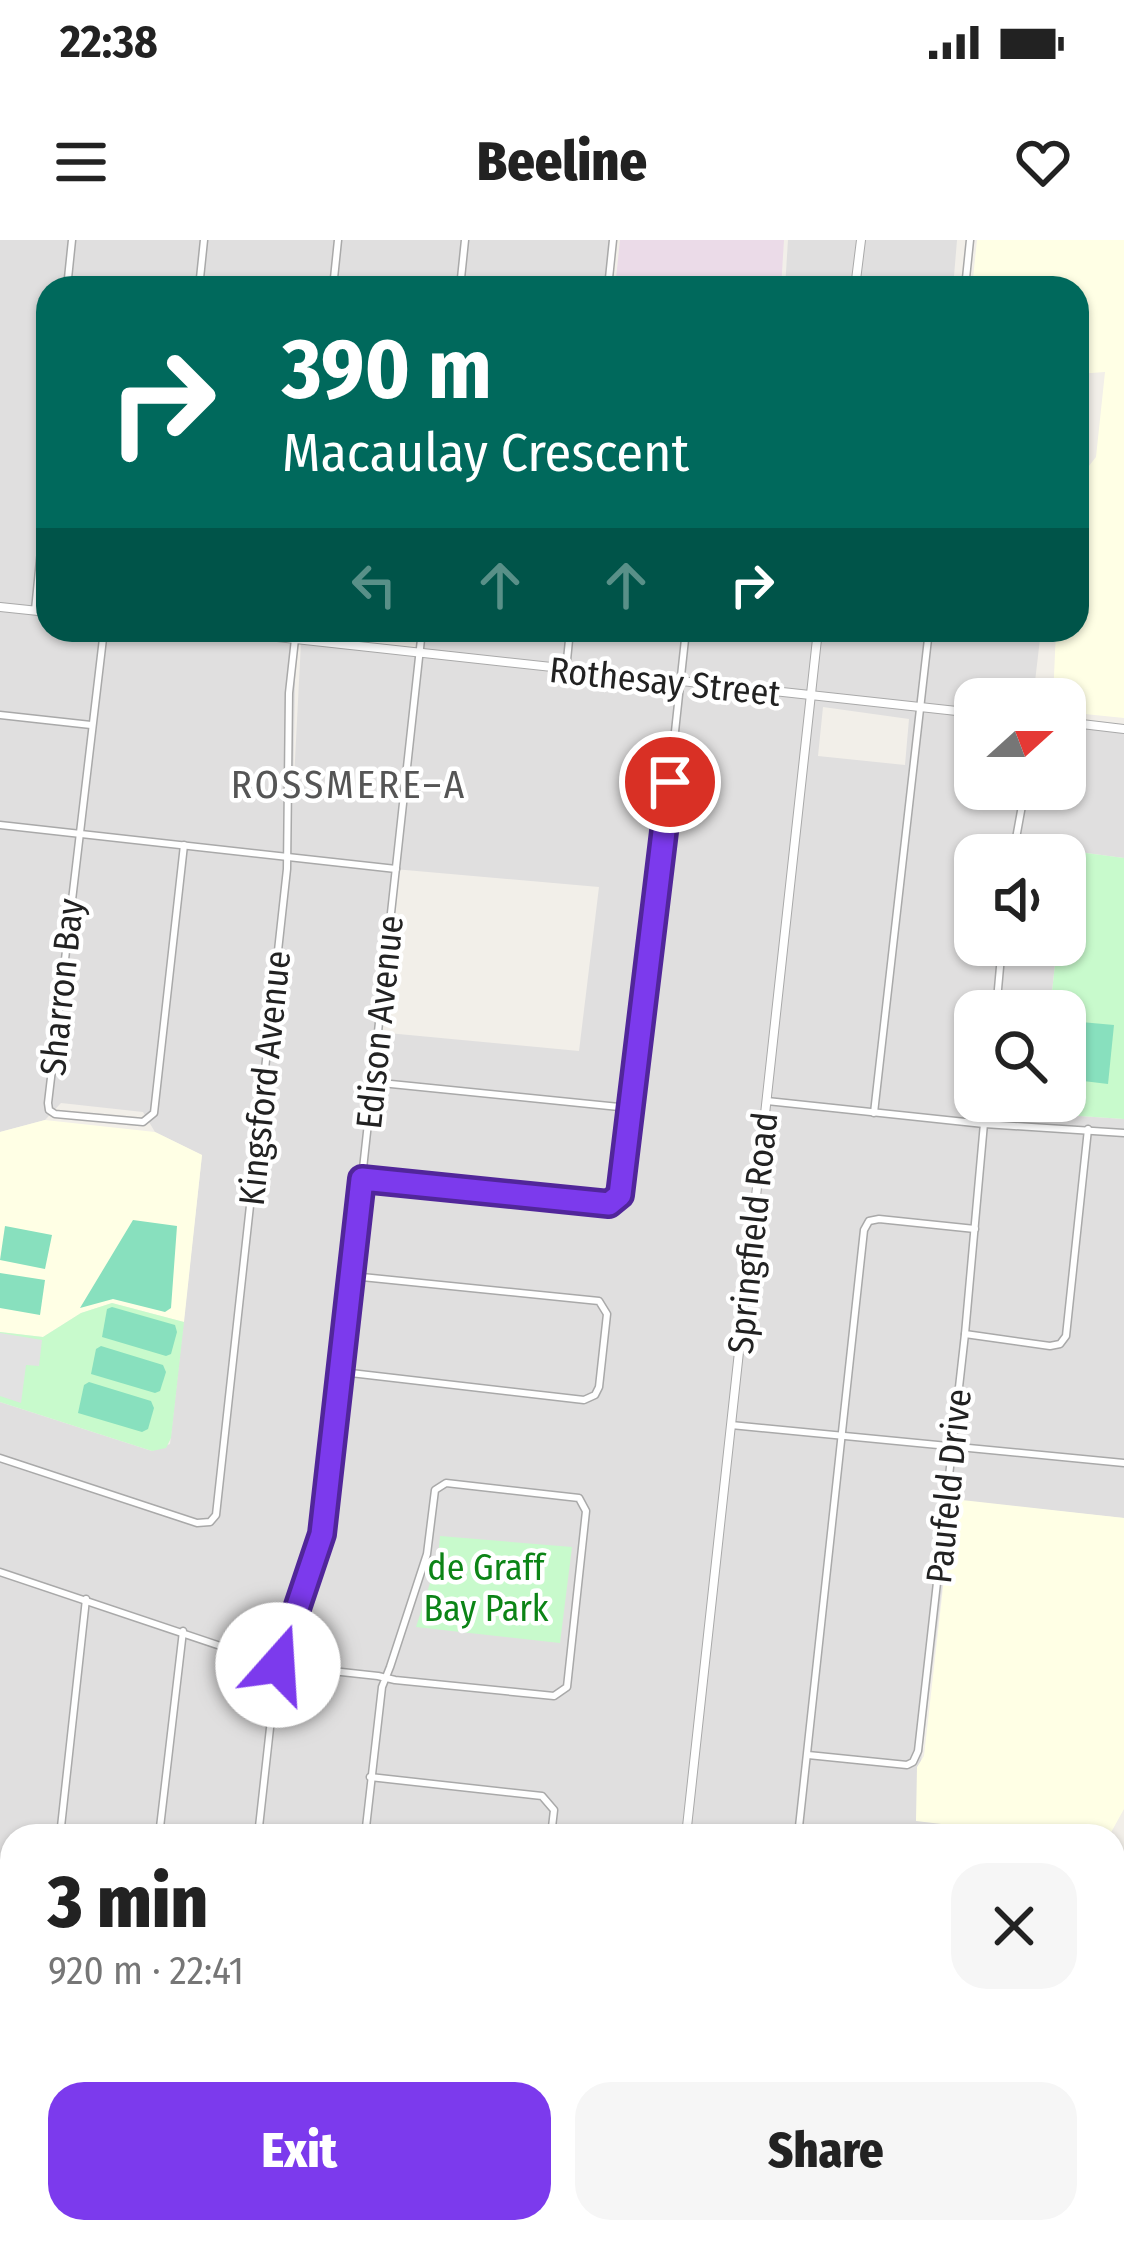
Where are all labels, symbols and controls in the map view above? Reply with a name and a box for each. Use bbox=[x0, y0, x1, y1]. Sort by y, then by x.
text: 22:38 bbox=[60, 15, 158, 69]
icon: menu bbox=[48, 129, 114, 195]
icon: heart bbox=[1010, 129, 1076, 195]
text: Beeline bbox=[477, 130, 647, 194]
text: 390 m bbox=[282, 319, 492, 420]
icon: right bbox=[84, 324, 240, 480]
text: Macaulay Crescent bbox=[282, 421, 689, 485]
icon: left bbox=[341, 552, 407, 618]
icon: ahead bbox=[467, 552, 533, 618]
icon: ahead bbox=[593, 552, 659, 618]
icon: right bbox=[719, 552, 785, 618]
street label: Rothesay Street bbox=[547, 648, 783, 716]
north arrow bbox=[954, 678, 1086, 810]
map controls bbox=[954, 678, 1086, 1122]
pin bbox=[619, 731, 721, 833]
icon: arrive bbox=[637, 749, 703, 815]
district label: ROSSMERE–A bbox=[231, 762, 467, 808]
button: sound bbox=[954, 834, 1086, 966]
street label: Sharron Bay bbox=[31, 896, 93, 1078]
street label: Edison Avenue bbox=[347, 913, 413, 1131]
street label: Kingsford Avenue bbox=[230, 948, 300, 1208]
button: search bbox=[954, 990, 1086, 1122]
street label: Springfield Road bbox=[718, 1110, 788, 1356]
street label: Paufeld Drive bbox=[917, 1387, 981, 1585]
park label: de Graff Bay Park bbox=[423, 1546, 549, 1631]
position arrow bbox=[215, 1602, 341, 1728]
text: 3 min bbox=[48, 1860, 208, 1946]
button: close bbox=[951, 1863, 1077, 1989]
text: 920 m · 22:41 bbox=[48, 1948, 244, 1994]
button: Exit bbox=[48, 2082, 551, 2220]
button: Share bbox=[575, 2082, 1077, 2220]

